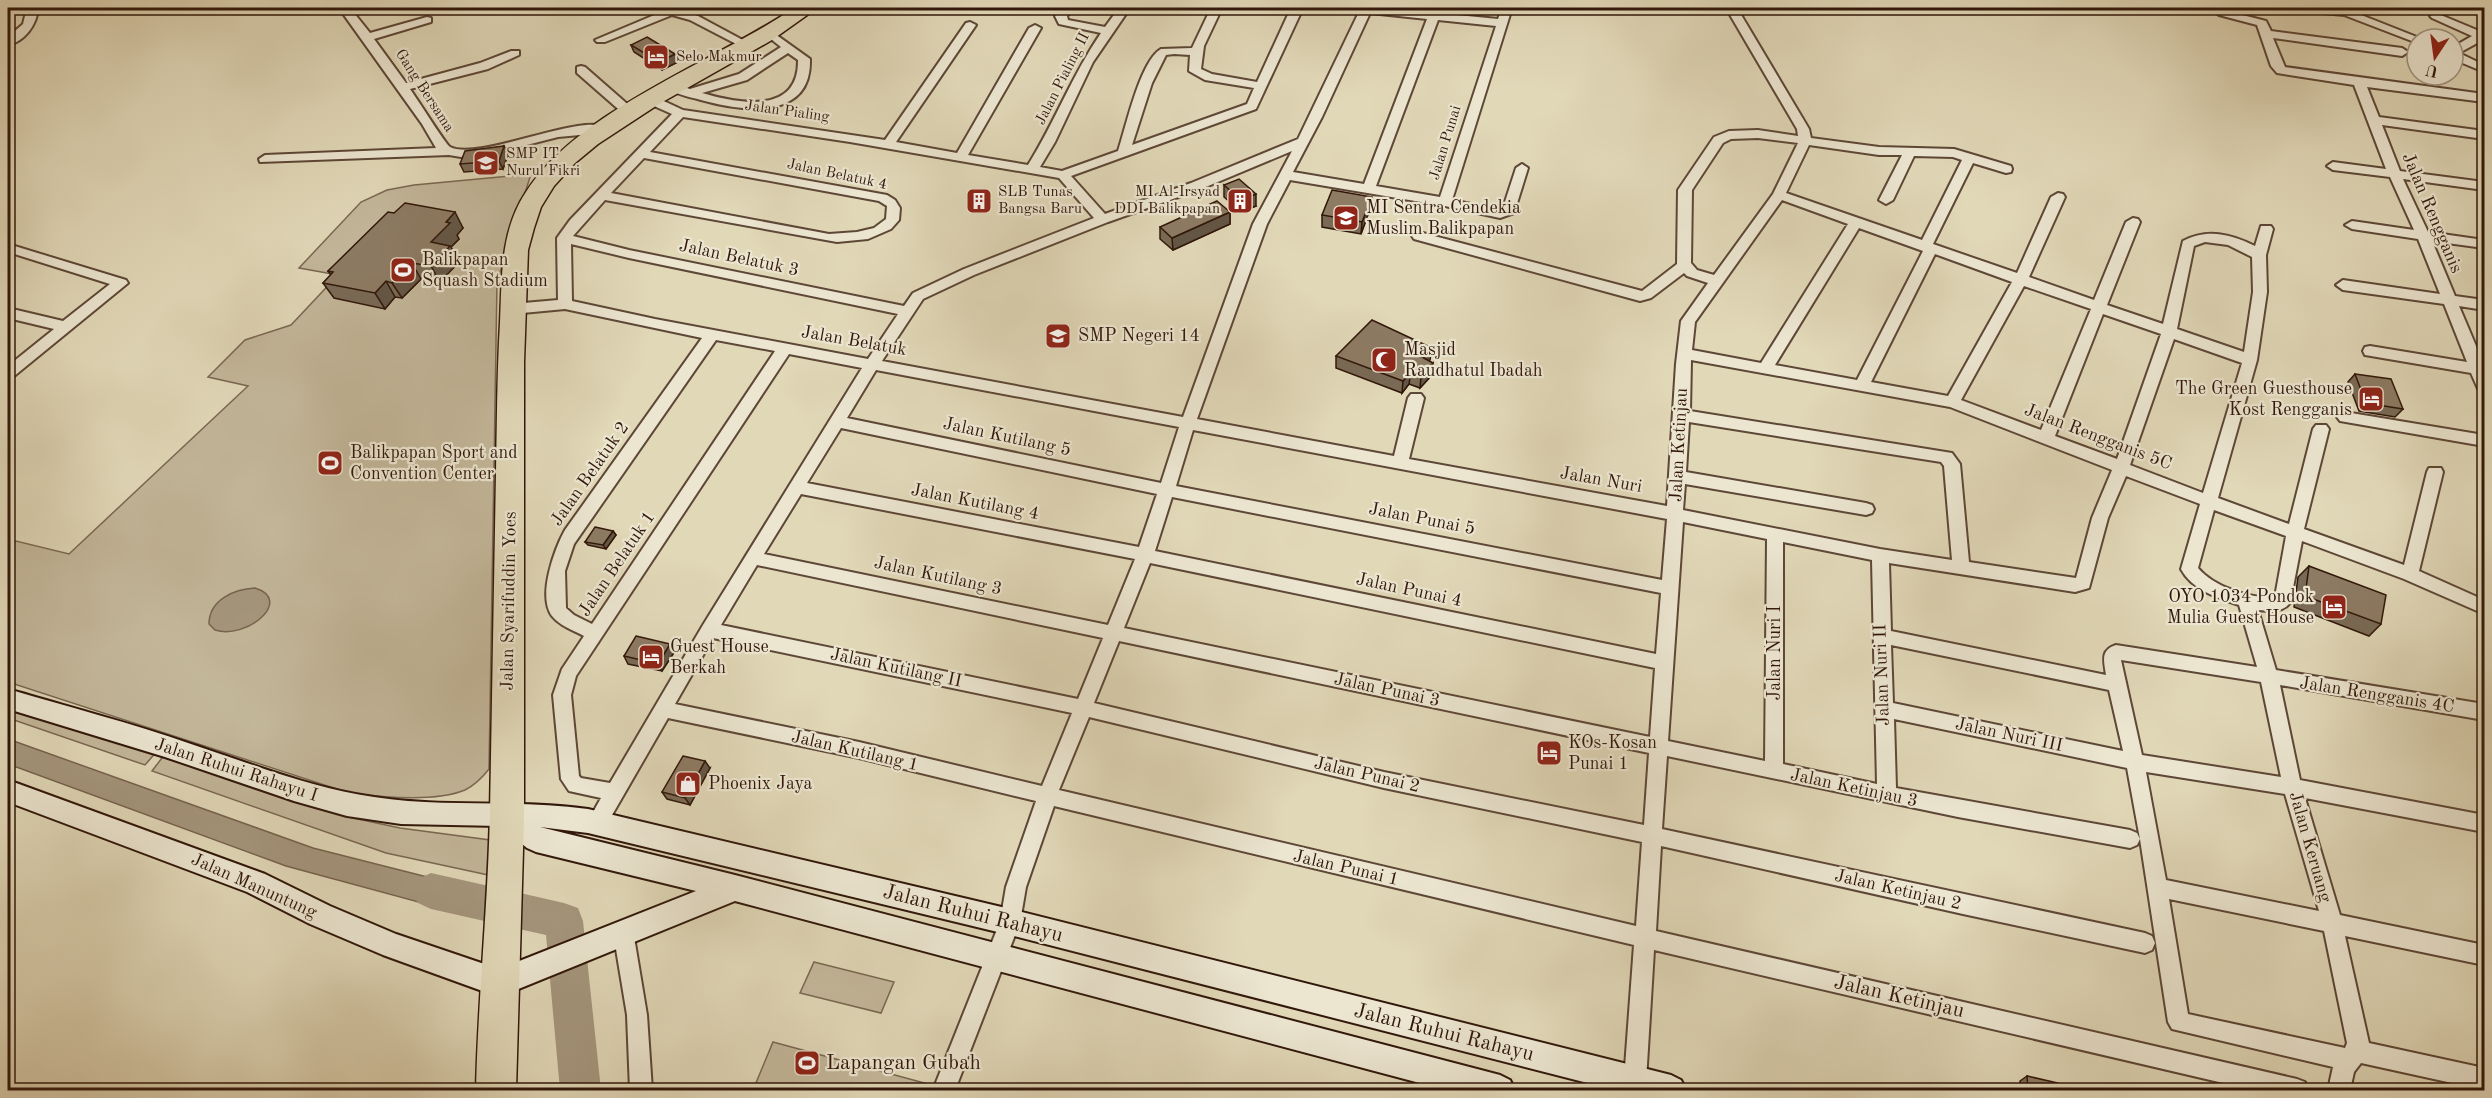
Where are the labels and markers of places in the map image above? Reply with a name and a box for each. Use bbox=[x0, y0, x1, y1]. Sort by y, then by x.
hotel icon: Selo Makmur bbox=[641, 42, 671, 72]
place label: Selo Makmur bbox=[676, 50, 762, 65]
place label: SMP IT Nurul Fikri bbox=[506, 147, 580, 179]
school or university icon: SMP IT Nurul Fikri bbox=[471, 148, 501, 178]
place label: SLB Tunas Bangsa Baru bbox=[998, 185, 1082, 217]
place label: MI Al-Irsyad DDI Balikpapan bbox=[1114, 185, 1220, 217]
building icon: SLB Tunas Bangsa Baru bbox=[964, 186, 994, 216]
building icon: MI Al-Irsyad DDI Balikpapan bbox=[1225, 186, 1255, 216]
place label: MI Sentra Cendekia Muslim Balikpapan bbox=[1366, 199, 1521, 238]
school or university icon: MI Sentra Cendekia Muslim Balikpapan bbox=[1331, 203, 1361, 233]
place label: Balikpapan Squash Stadium bbox=[422, 251, 548, 290]
sports icon: Balikpapan Squash Stadium bbox=[388, 255, 418, 285]
school or university icon: SMP Negeri 14 bbox=[1043, 321, 1073, 351]
place label: SMP Negeri 14 bbox=[1078, 327, 1200, 345]
place label: Masjid Raudhatul Ibadah bbox=[1404, 341, 1543, 380]
mosque icon: Masjid Raudhatul Ibadah bbox=[1369, 345, 1399, 375]
place label: The Green Guesthouse Kost Rengganis bbox=[2175, 380, 2352, 419]
hotel icon: The Green Guesthouse Kost Rengganis bbox=[2356, 384, 2386, 414]
place label: Balikpapan Sport and Convention Center bbox=[350, 444, 518, 483]
sports icon: Balikpapan Sport and Convention Center bbox=[315, 448, 345, 478]
place label: OYO 1034 Pondok Mulia Guest House bbox=[2167, 588, 2314, 627]
hotel icon: OYO 1034 Pondok Mulia Guest House bbox=[2319, 592, 2349, 622]
place label: Guest House Berkah bbox=[670, 638, 769, 677]
hotel icon: Guest House Berkah bbox=[636, 642, 666, 672]
place label: KOs-Kosan Punai 1 bbox=[1568, 734, 1657, 773]
hotel icon: KOs-Kosan Punai 1 bbox=[1534, 738, 1564, 768]
shop icon: Phoenix Jaya bbox=[673, 769, 703, 799]
place label: Phoenix Jaya bbox=[708, 775, 813, 793]
sports icon: Lapangan Gubah bbox=[792, 1048, 822, 1078]
place label: Lapangan Gubah bbox=[826, 1053, 981, 1074]

